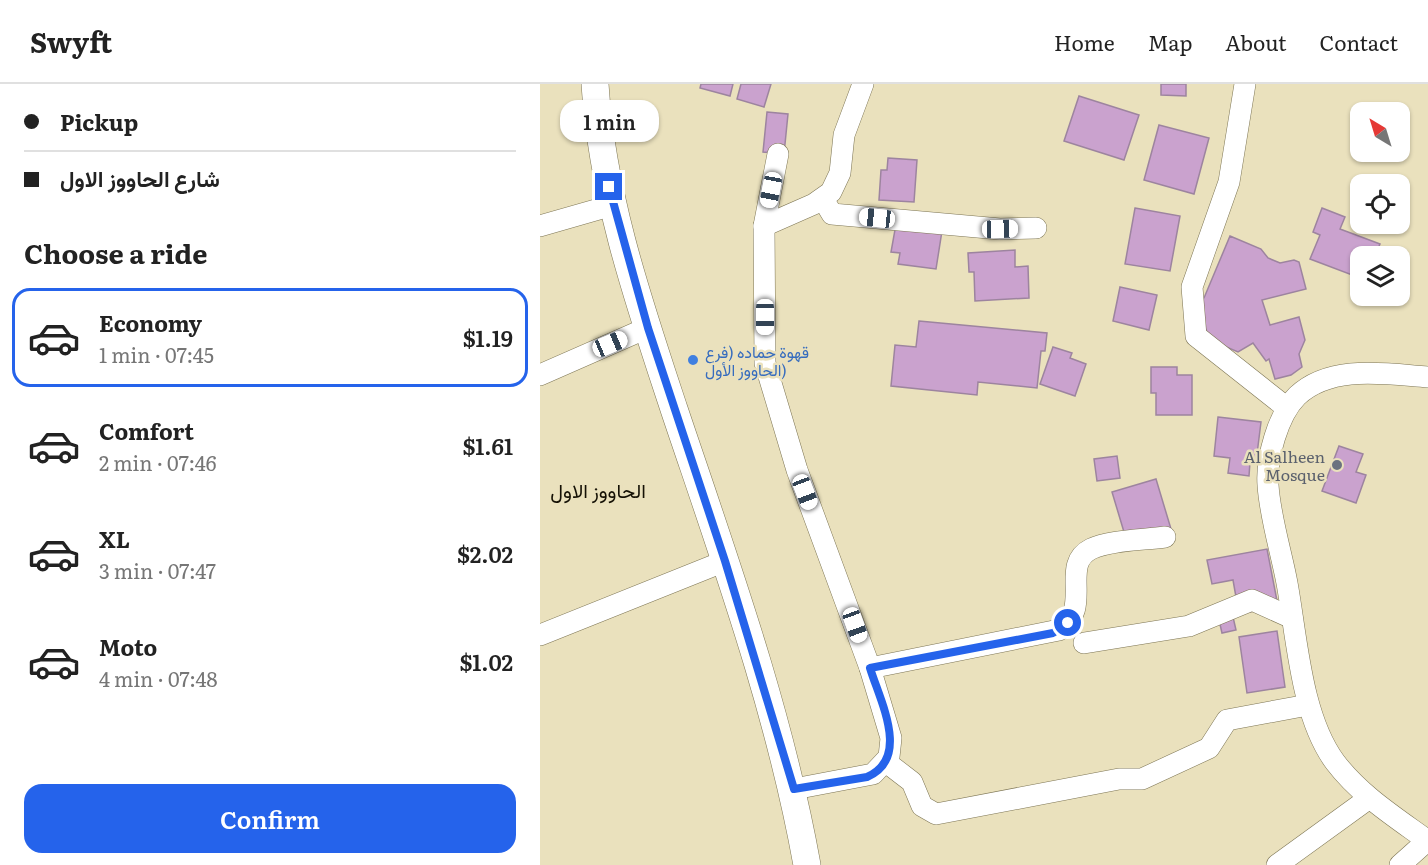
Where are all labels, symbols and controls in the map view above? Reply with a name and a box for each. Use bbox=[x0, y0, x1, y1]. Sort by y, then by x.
text: Swyft bbox=[30, 20, 112, 62]
text: Home bbox=[1054, 26, 1115, 57]
text: Map bbox=[1148, 26, 1192, 57]
text: About bbox=[1225, 26, 1287, 57]
text: Contact bbox=[1320, 26, 1398, 57]
callout: 1 min bbox=[560, 100, 658, 142]
north arrow bbox=[1350, 102, 1410, 162]
map controls bbox=[1350, 102, 1410, 306]
text: Pickup bbox=[60, 105, 138, 138]
text: 1 min bbox=[583, 106, 636, 136]
text: شارع الحاووز الاول bbox=[60, 161, 220, 194]
car bbox=[759, 171, 783, 209]
route end bbox=[595, 173, 622, 200]
button: locate bbox=[1350, 174, 1410, 234]
car bbox=[858, 207, 896, 229]
car bbox=[982, 220, 1018, 238]
text: Choose a ride bbox=[24, 232, 207, 272]
button: layers bbox=[1350, 246, 1410, 306]
car bbox=[756, 299, 774, 335]
text: Economy bbox=[99, 306, 202, 339]
icon: car bbox=[27, 311, 81, 365]
text: $1.19 bbox=[463, 321, 513, 354]
car bbox=[590, 329, 630, 359]
text: 1 min · 07:45 bbox=[99, 339, 214, 369]
place label: قهوة حماده (فرع الحاووز الأول) bbox=[705, 339, 809, 381]
marker: قهوة حماده (فرع الحاووز الأول) bbox=[686, 353, 700, 367]
text: Comfort bbox=[99, 414, 194, 447]
icon: car bbox=[27, 419, 81, 473]
text: $1.61 bbox=[462, 429, 513, 462]
place label: Al Salheen Mosque bbox=[1244, 444, 1325, 486]
text: 2 min · 07:46 bbox=[99, 447, 216, 477]
marker: Al Salheen Mosque bbox=[1330, 458, 1344, 472]
car bbox=[790, 472, 820, 512]
district label: الحاووز الاول bbox=[550, 474, 646, 504]
text: XL bbox=[99, 522, 130, 555]
icon: car bbox=[27, 527, 81, 581]
text: $2.02 bbox=[457, 537, 513, 570]
text: 3 min · 07:47 bbox=[99, 555, 216, 585]
car bbox=[840, 605, 870, 645]
route start bbox=[1054, 609, 1081, 636]
text: Moto bbox=[99, 630, 157, 663]
icon: car bbox=[27, 635, 81, 689]
text: $1.02 bbox=[459, 645, 513, 678]
text: 4 min · 07:48 bbox=[99, 663, 218, 693]
button: Confirm bbox=[24, 784, 516, 853]

